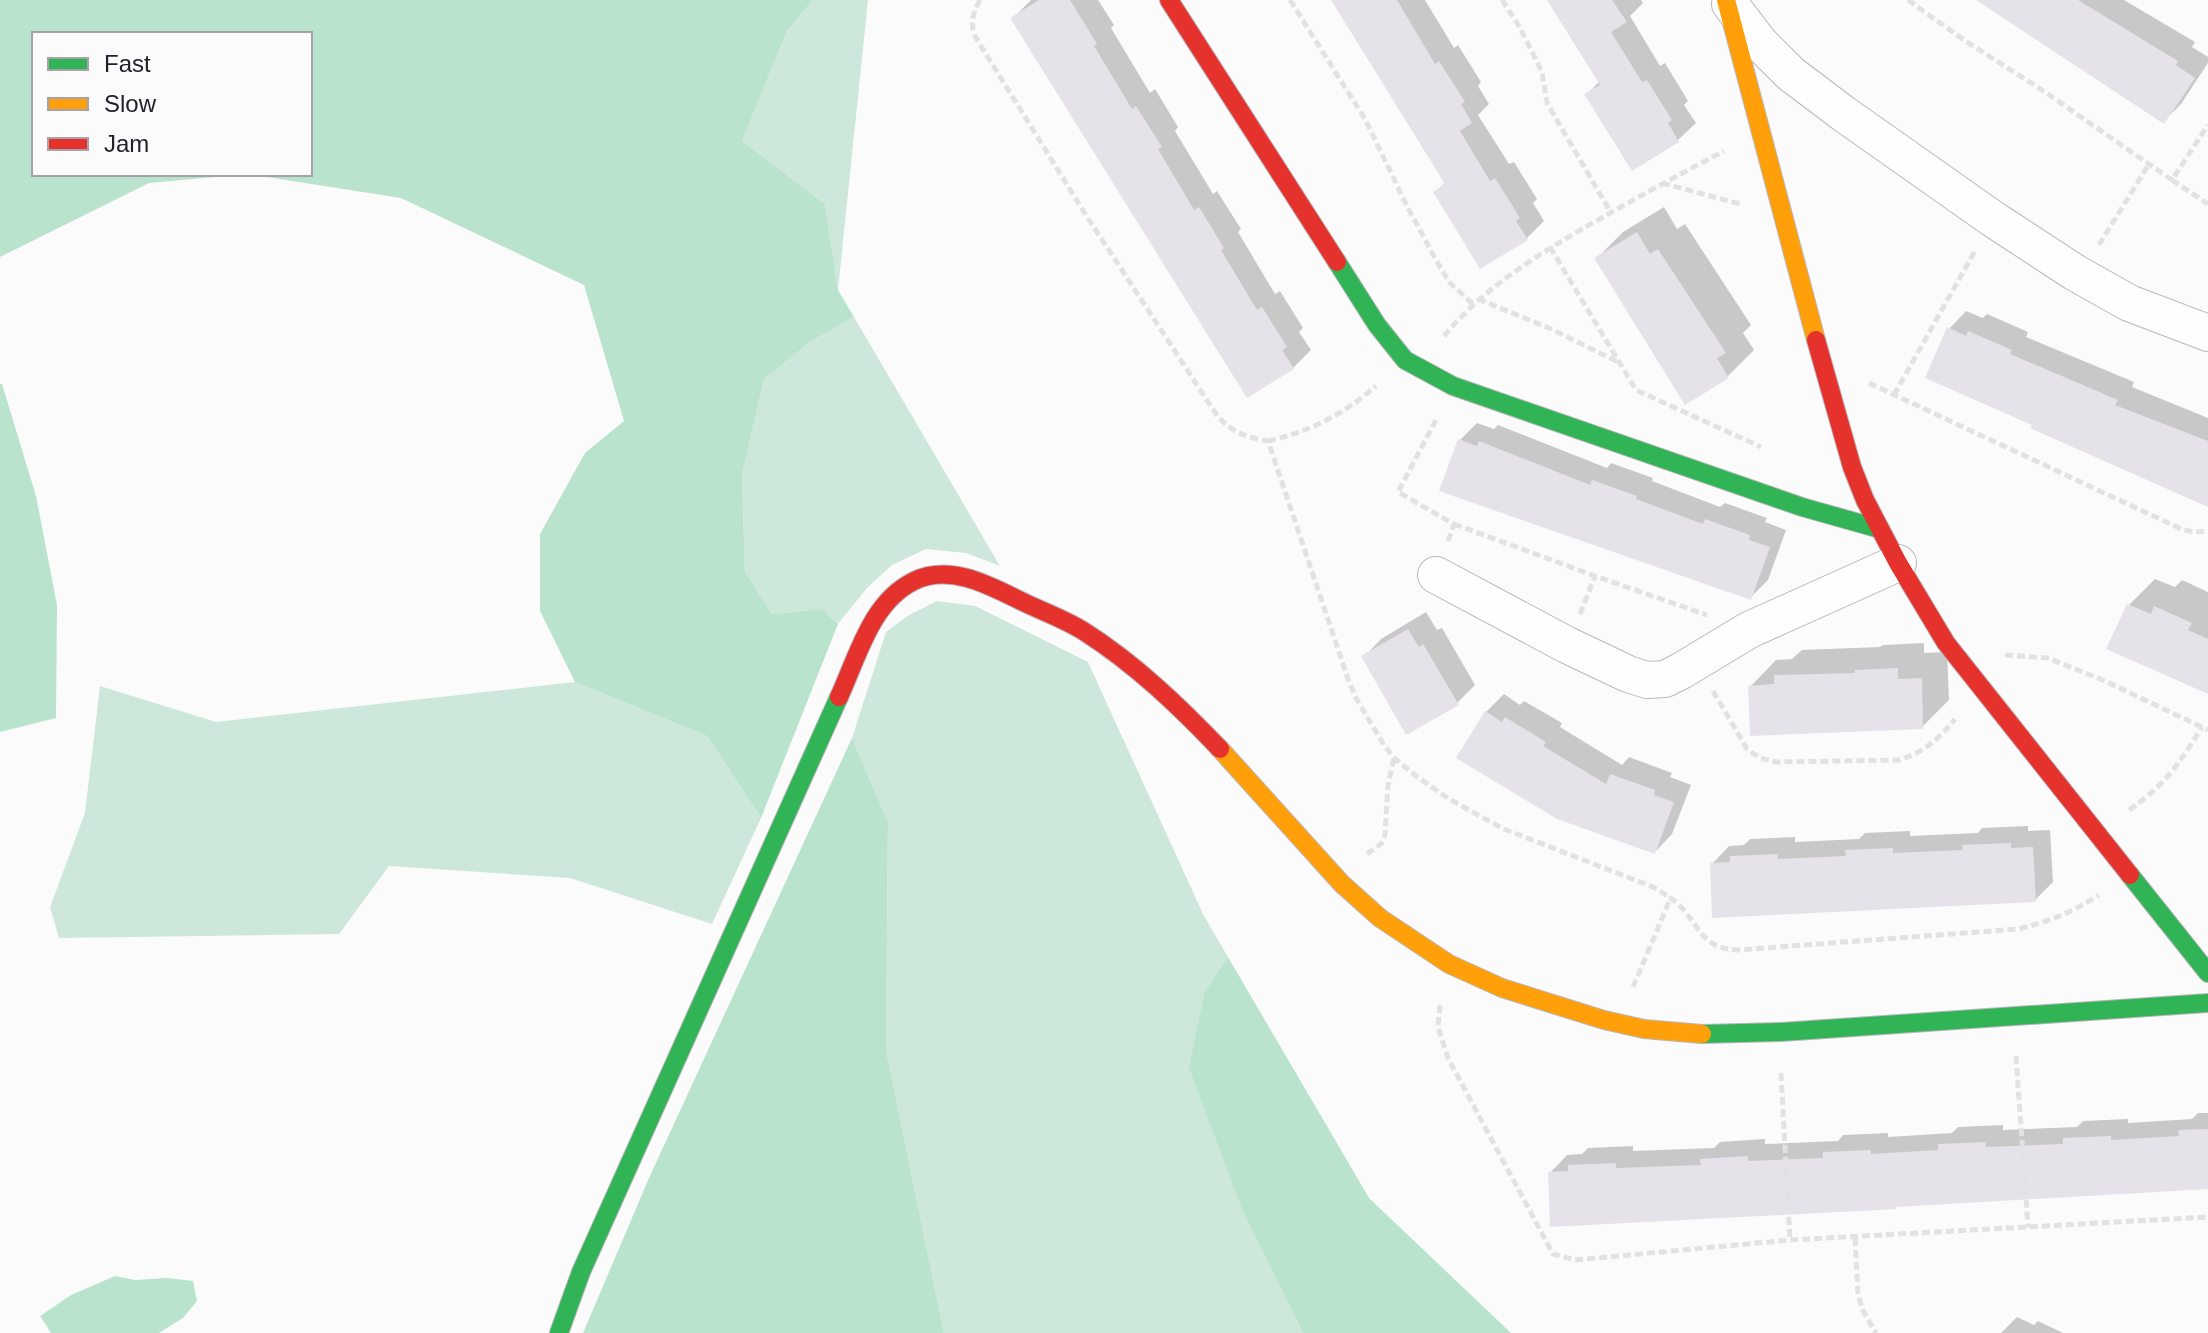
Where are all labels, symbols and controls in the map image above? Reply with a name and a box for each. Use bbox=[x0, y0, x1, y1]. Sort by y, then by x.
legend bbox=[32, 32, 312, 176]
text: Fast bbox=[104, 50, 151, 77]
text: Slow bbox=[104, 90, 157, 117]
text: Jam bbox=[104, 130, 149, 157]

